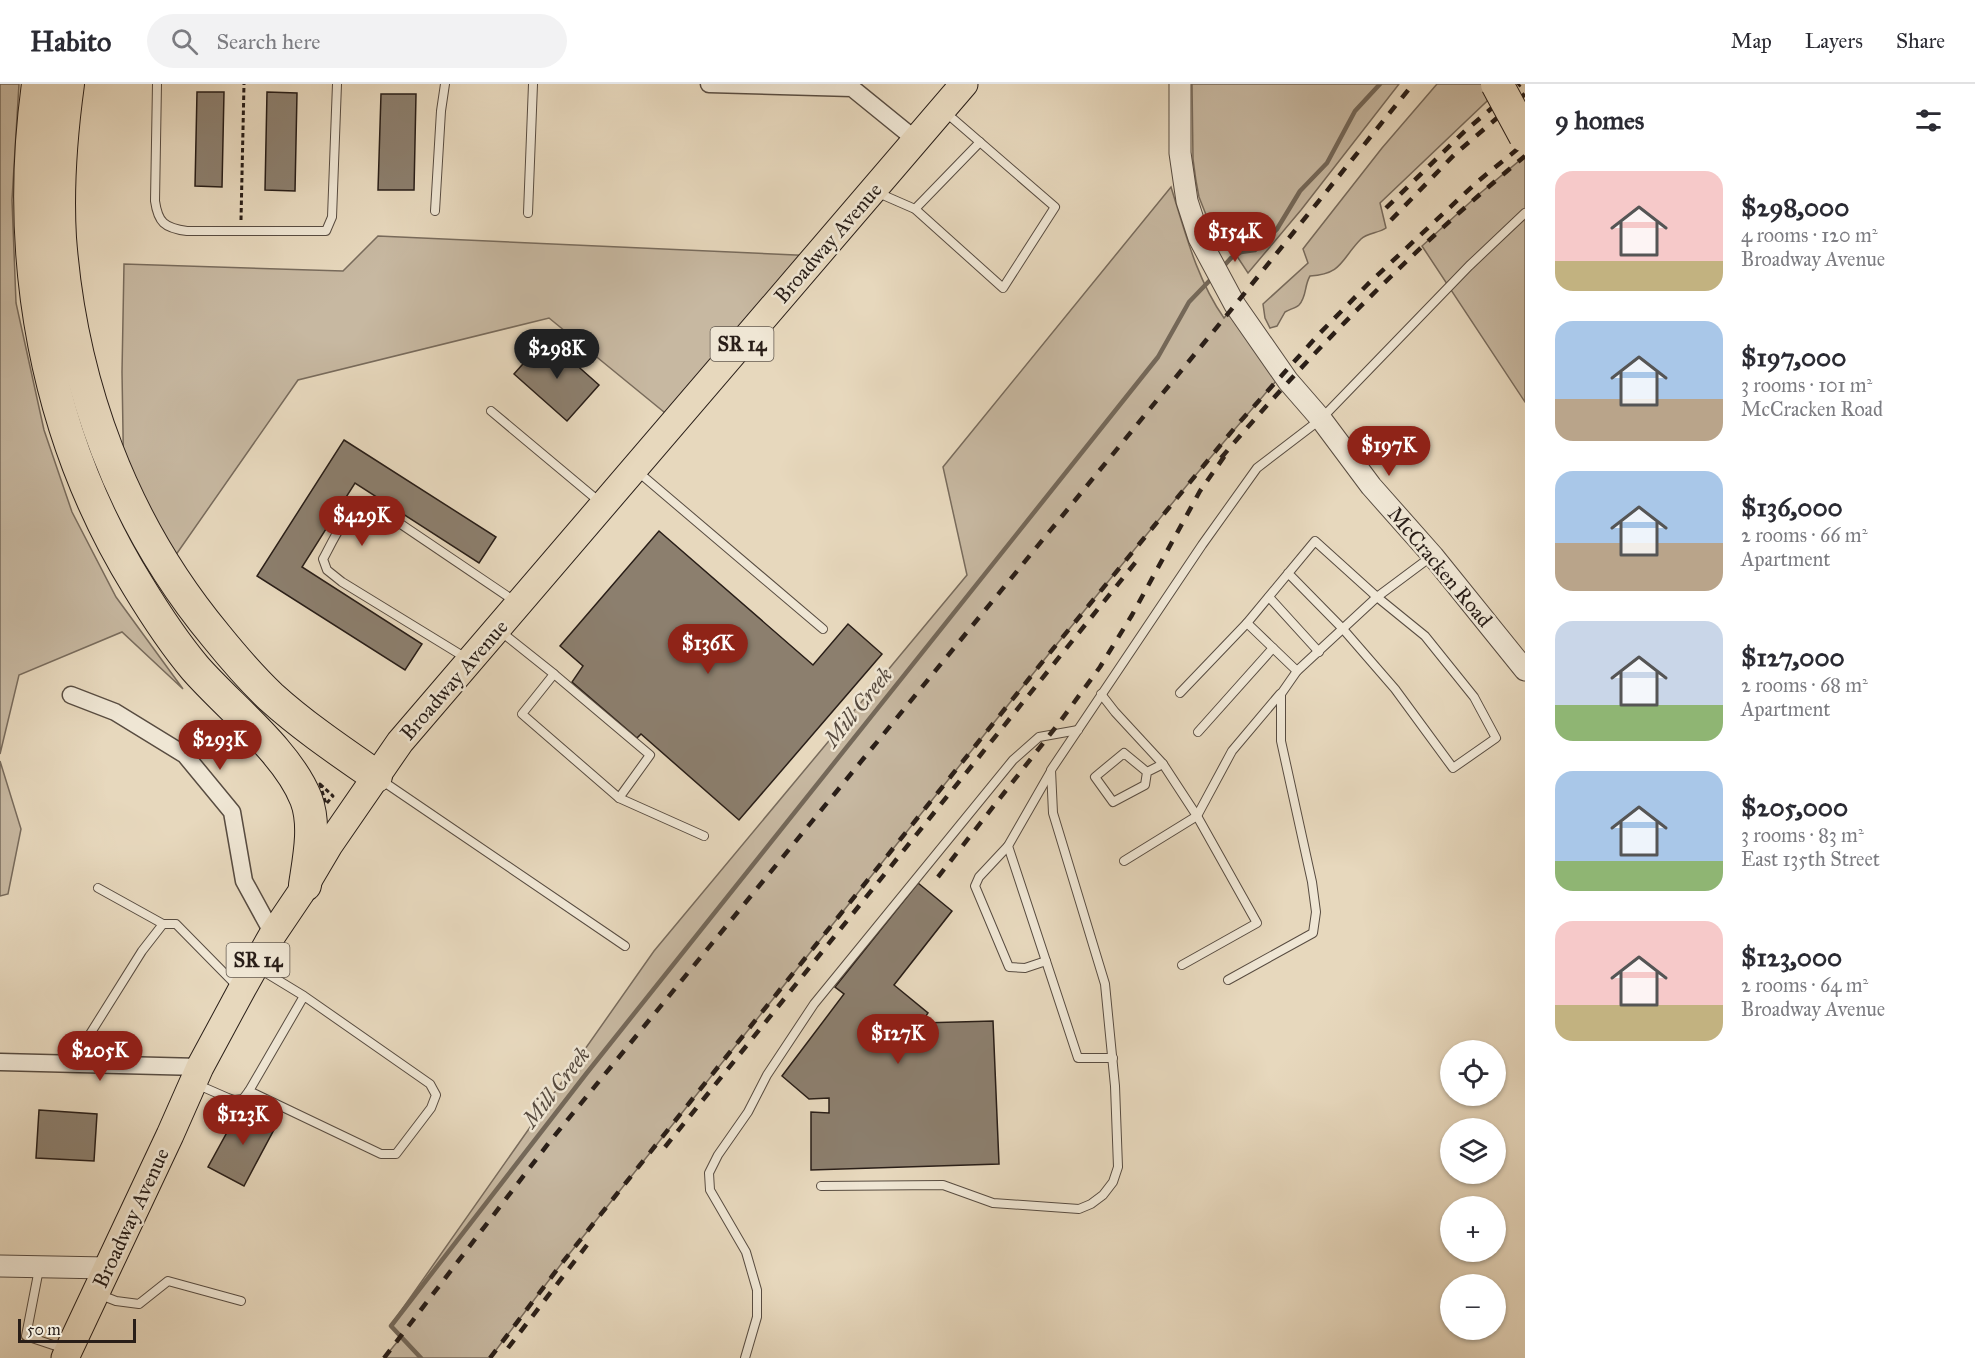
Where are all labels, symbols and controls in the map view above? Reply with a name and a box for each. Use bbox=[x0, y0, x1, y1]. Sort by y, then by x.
search box bbox=[147, 14, 567, 68]
text: Habito bbox=[30, 24, 111, 59]
icon: search bbox=[168, 25, 201, 58]
text: Search here bbox=[216, 28, 320, 55]
text: Map bbox=[1731, 28, 1772, 54]
text: Layers bbox=[1805, 28, 1863, 54]
text: Share bbox=[1896, 28, 1945, 54]
text: 9 homes bbox=[1555, 104, 1644, 136]
icon: filters bbox=[1912, 104, 1945, 137]
street label: Broadway Avenue bbox=[769, 177, 888, 309]
text: $298,000 bbox=[1741, 191, 1849, 223]
icon: home bbox=[1603, 195, 1675, 267]
pin: $154K bbox=[1193, 212, 1277, 263]
text: $154K bbox=[1208, 219, 1262, 243]
text: 4 rooms · 120 m² bbox=[1741, 223, 1878, 247]
text: Broadway Avenue bbox=[1741, 247, 1885, 271]
road number: SR 14 bbox=[710, 327, 774, 361]
pin: $298K bbox=[515, 329, 599, 380]
text: $298K bbox=[528, 336, 586, 360]
text: $197,000 bbox=[1741, 341, 1846, 373]
icon: home bbox=[1603, 345, 1675, 417]
text: 3 rooms · 101 m² bbox=[1741, 373, 1872, 397]
text: McCracken Road bbox=[1741, 397, 1883, 421]
pin: $197K bbox=[1347, 426, 1431, 477]
text: $197K bbox=[1361, 433, 1417, 457]
text: $136,000 bbox=[1741, 491, 1843, 523]
icon: home bbox=[1603, 495, 1675, 567]
pin: $429K bbox=[320, 496, 404, 547]
street label: McCracken Road bbox=[1382, 501, 1498, 633]
text: $429K bbox=[333, 503, 391, 527]
text: 2 rooms · 66 m² bbox=[1741, 523, 1867, 547]
text: Apartment bbox=[1741, 547, 1830, 571]
street label: Broadway Avenue bbox=[395, 614, 514, 746]
pin: $136K bbox=[666, 624, 750, 675]
text: $136K bbox=[682, 631, 734, 655]
text: $127,000 bbox=[1741, 641, 1845, 673]
icon: home bbox=[1603, 645, 1675, 717]
water label: Mill Creek bbox=[817, 662, 898, 754]
text: 2 rooms · 68 m² bbox=[1741, 673, 1868, 697]
text: Apartment bbox=[1741, 697, 1830, 721]
pin: $293K bbox=[178, 720, 262, 771]
text: $293K bbox=[193, 727, 247, 751]
text: $205,000 bbox=[1741, 791, 1848, 823]
icon: home bbox=[1603, 795, 1675, 867]
text: 3 rooms · 83 m² bbox=[1741, 823, 1864, 847]
text: East 135th Street bbox=[1741, 847, 1880, 871]
text: $123,000 bbox=[1741, 941, 1842, 973]
road number: SR 14 bbox=[226, 943, 290, 977]
icon: home bbox=[1603, 945, 1675, 1017]
text: 2 rooms · 64 m² bbox=[1741, 973, 1868, 997]
text: Broadway Avenue bbox=[1741, 997, 1885, 1021]
pin: $127K bbox=[856, 1014, 940, 1065]
text: $127K bbox=[871, 1021, 925, 1045]
pin: $205K bbox=[58, 1031, 142, 1082]
text: $205K bbox=[72, 1038, 129, 1062]
map controls bbox=[1440, 1040, 1506, 1340]
button: locate bbox=[1440, 1040, 1506, 1106]
water label: Mill Creek bbox=[515, 1041, 596, 1134]
pin: $123K bbox=[201, 1095, 285, 1146]
text: $123K bbox=[217, 1102, 269, 1126]
button: layers bbox=[1440, 1118, 1506, 1184]
street label: Broadway Avenue bbox=[87, 1144, 175, 1292]
button: + bbox=[1440, 1196, 1506, 1262]
button: − bbox=[1440, 1274, 1506, 1340]
scale bar bbox=[18, 1316, 136, 1344]
text: 50 m bbox=[27, 1320, 61, 1339]

